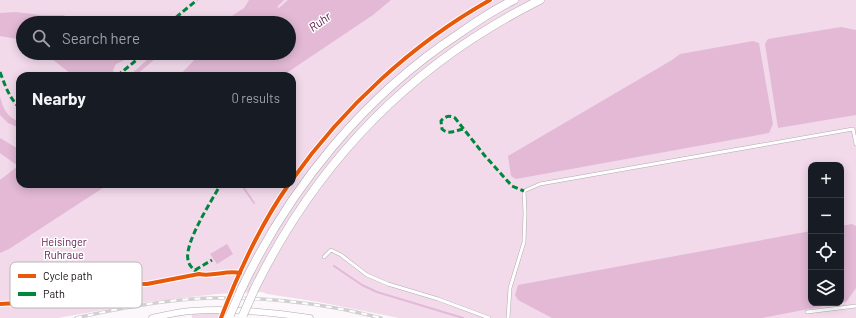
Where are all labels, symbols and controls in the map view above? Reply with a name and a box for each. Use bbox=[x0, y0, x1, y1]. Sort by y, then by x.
water label: Ruhr bbox=[306, 8, 334, 34]
search box bbox=[16, 16, 296, 60]
icon: search bbox=[30, 27, 52, 49]
text: Search here bbox=[62, 29, 140, 47]
text: Nearby bbox=[32, 88, 86, 108]
text: 0 results bbox=[231, 90, 280, 106]
map controls bbox=[808, 162, 844, 306]
button: + bbox=[808, 162, 844, 198]
button: − bbox=[808, 198, 844, 234]
button: locate bbox=[808, 234, 844, 270]
park label: Heisinger Ruhraue bbox=[41, 235, 87, 261]
legend bbox=[10, 262, 142, 308]
text: Cycle path bbox=[43, 269, 93, 282]
button: layers bbox=[808, 270, 844, 306]
text: Path bbox=[43, 287, 65, 300]

